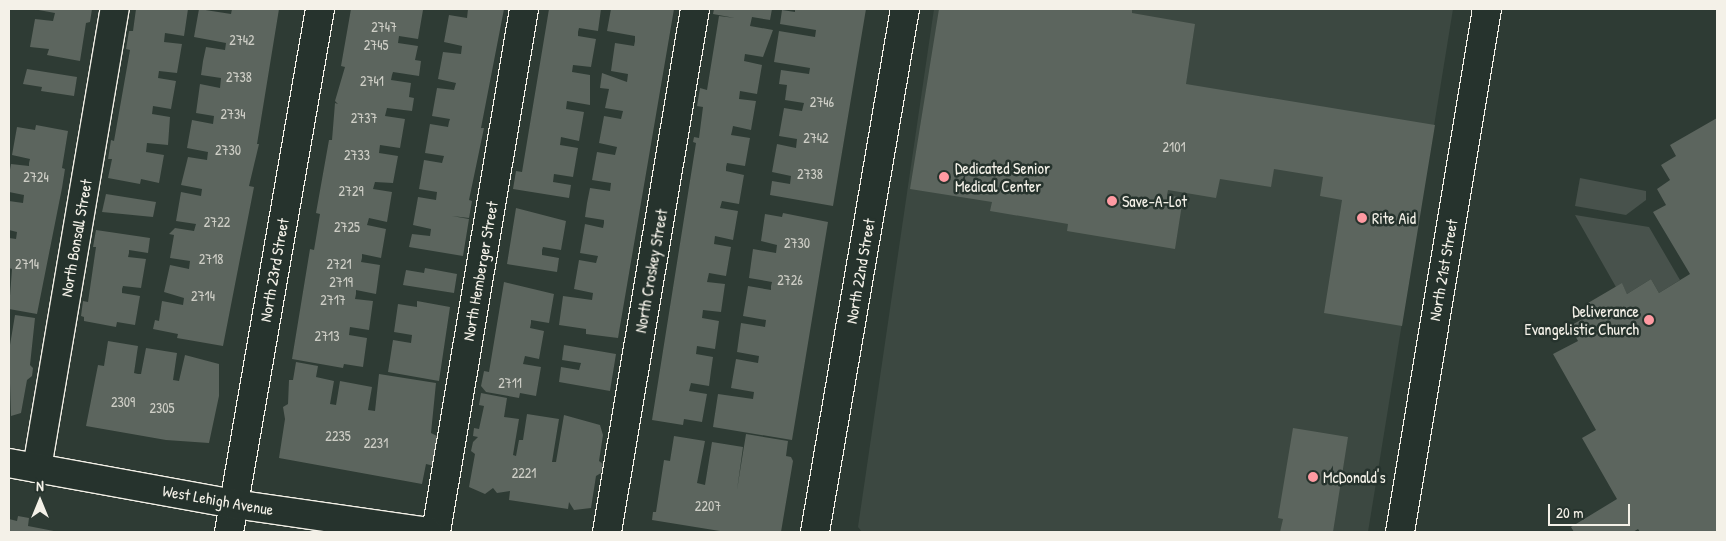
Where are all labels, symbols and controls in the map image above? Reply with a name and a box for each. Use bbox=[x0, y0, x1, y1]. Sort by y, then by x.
house number: 2747 bbox=[371, 19, 397, 35]
house number: 2742 bbox=[229, 32, 255, 48]
house number: 2745 bbox=[364, 37, 388, 53]
house number: 2738 bbox=[226, 69, 252, 85]
house number: 2741 bbox=[360, 73, 384, 89]
house number: 2746 bbox=[810, 94, 834, 110]
house number: 2734 bbox=[220, 106, 246, 122]
house number: 2737 bbox=[351, 110, 377, 126]
house number: 2742 bbox=[803, 130, 829, 146]
house number: 2101 bbox=[1163, 139, 1185, 155]
house number: 2730 bbox=[215, 142, 241, 158]
house number: 2733 bbox=[344, 147, 370, 163]
place label: Dedicated Senior Medical Center bbox=[955, 158, 1050, 196]
house number: 2738 bbox=[797, 166, 823, 182]
house number: 2724 bbox=[23, 169, 49, 185]
marker: Dedicated Senior Medical Center bbox=[937, 170, 951, 184]
street label: North Bonsall Street bbox=[56, 178, 96, 298]
house number: 2729 bbox=[338, 183, 364, 199]
place label: Save-A-Lot bbox=[1122, 191, 1187, 211]
marker: Save-A-Lot bbox=[1106, 195, 1118, 207]
street label: North Hemberger Street bbox=[458, 200, 502, 342]
street label: North Croskey Street bbox=[631, 208, 671, 334]
place label: Rite Aid bbox=[1372, 208, 1416, 228]
marker: Rite Aid bbox=[1356, 212, 1368, 224]
house number: 2722 bbox=[204, 214, 230, 230]
street label: North 23rd Street bbox=[255, 217, 293, 323]
street label: North 22nd Street bbox=[841, 217, 879, 325]
street label: North 21st Street bbox=[1425, 218, 1461, 322]
house number: 2725 bbox=[334, 219, 360, 235]
house number: 2730 bbox=[784, 235, 810, 251]
house number: 2718 bbox=[199, 251, 223, 267]
house number: 2714 bbox=[15, 256, 39, 272]
house number: 2721 bbox=[326, 256, 352, 272]
house number: 2726 bbox=[777, 272, 803, 288]
house number: 2719 bbox=[329, 274, 353, 290]
house number: 2714 bbox=[191, 288, 215, 304]
house number: 2717 bbox=[320, 292, 346, 308]
place label: Deliverance Evangelistic Church bbox=[1525, 301, 1639, 339]
marker: Deliverance Evangelistic Church bbox=[1643, 314, 1655, 326]
house number: 2713 bbox=[315, 328, 339, 344]
house number: 2711 bbox=[498, 375, 522, 391]
house number: 2309 bbox=[111, 394, 135, 410]
house number: 2305 bbox=[149, 400, 175, 416]
house number: 2235 bbox=[325, 428, 351, 444]
house number: 2231 bbox=[364, 435, 388, 451]
house number: 2221 bbox=[512, 465, 536, 481]
place label: McDonald's bbox=[1323, 467, 1386, 487]
marker: McDonald's bbox=[1307, 471, 1319, 483]
north arrow bbox=[15, 476, 65, 526]
text: N bbox=[36, 476, 44, 495]
street label: West Lehigh Avenue bbox=[161, 481, 275, 519]
scale bar bbox=[1551, 494, 1634, 526]
house number: 2207 bbox=[695, 498, 721, 514]
text: 20 m bbox=[1556, 502, 1583, 523]

